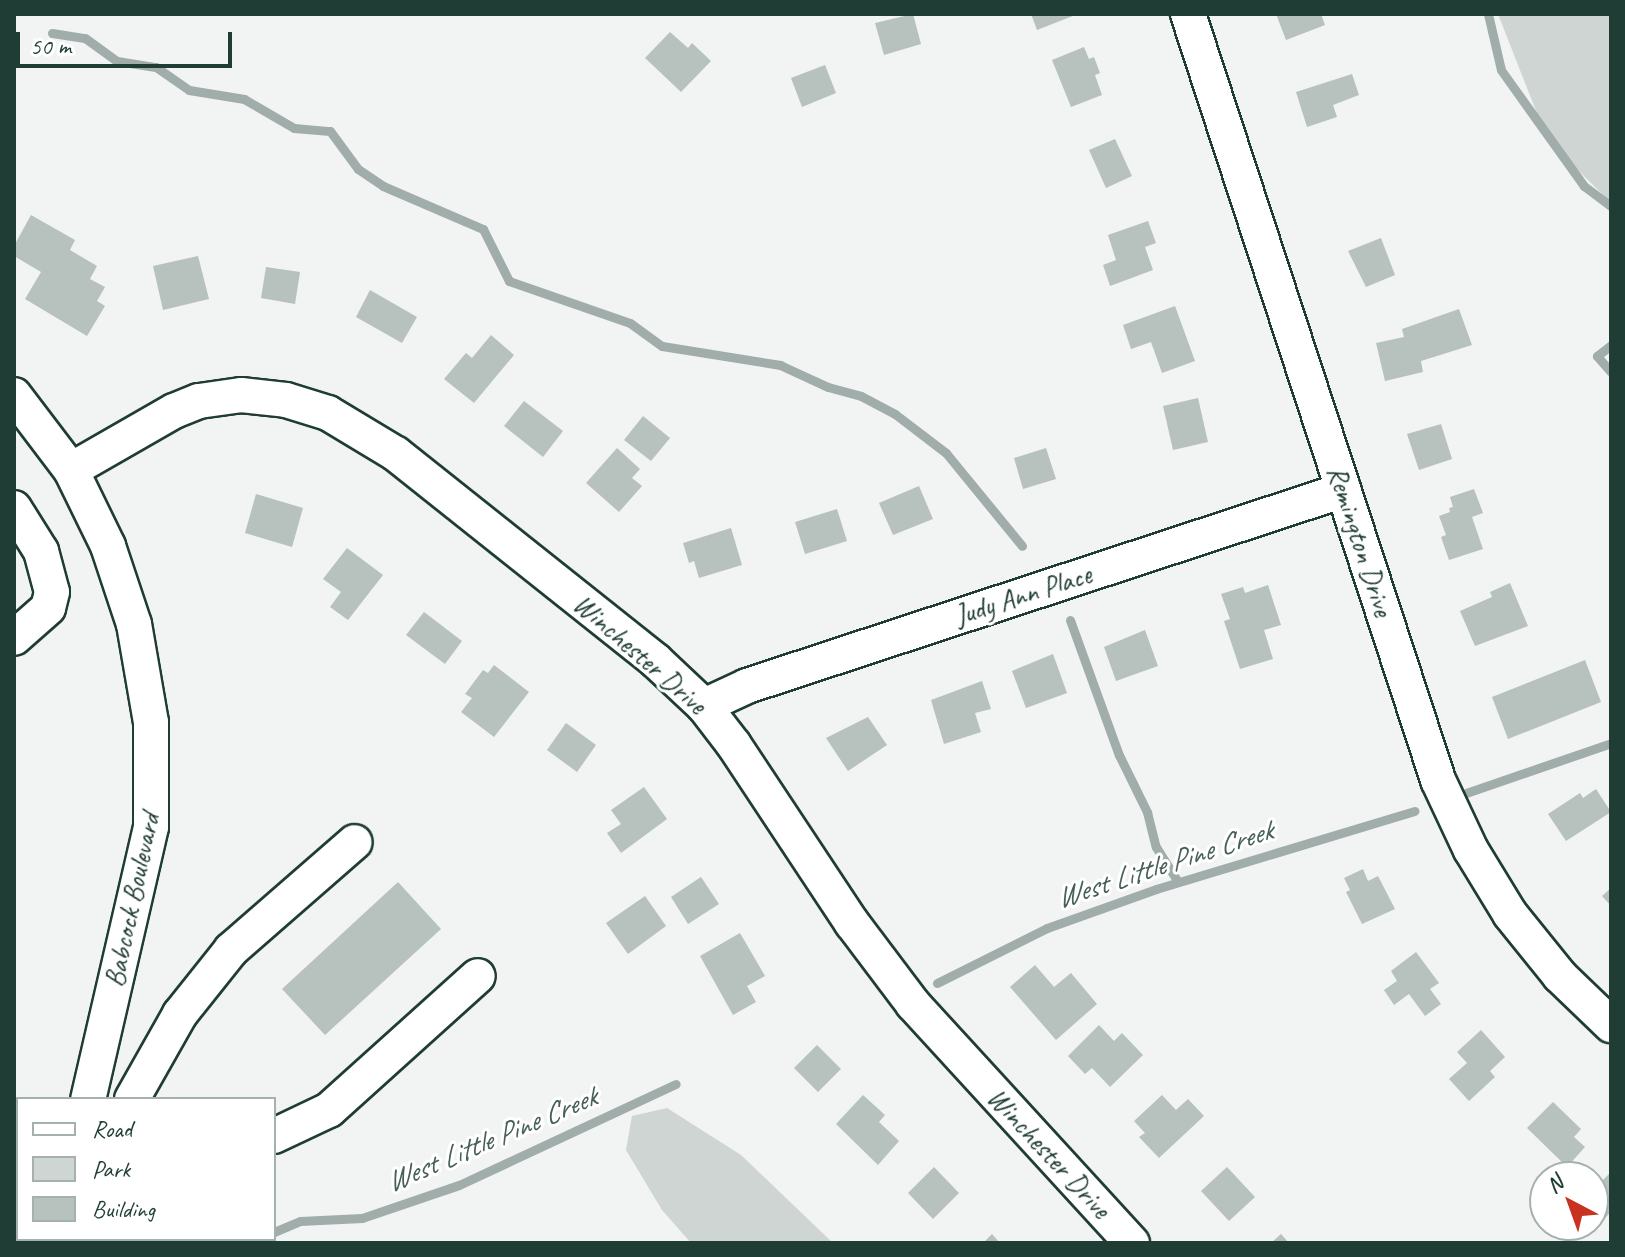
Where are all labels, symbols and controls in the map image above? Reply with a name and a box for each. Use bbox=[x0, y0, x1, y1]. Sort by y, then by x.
scale bar bbox=[20, 16, 236, 66]
text: 50 m bbox=[30, 31, 71, 61]
street label: Remington Drive bbox=[1320, 462, 1400, 620]
street label: Judy Ann Place bbox=[951, 557, 1095, 633]
street label: Winchester Drive bbox=[567, 587, 713, 721]
street label: Babcock Boulevard bbox=[97, 810, 167, 990]
water label: West Little Pine Creek bbox=[1051, 812, 1277, 916]
water label: West Little Pine Creek bbox=[380, 1078, 602, 1200]
street label: Winchester Drive bbox=[980, 1081, 1118, 1225]
legend bbox=[16, 1097, 276, 1241]
text: Road bbox=[92, 1114, 132, 1144]
text: Park bbox=[92, 1154, 130, 1184]
north arrow bbox=[1529, 1161, 1609, 1241]
text: N bbox=[1540, 1169, 1569, 1199]
text: Building bbox=[92, 1194, 155, 1224]

